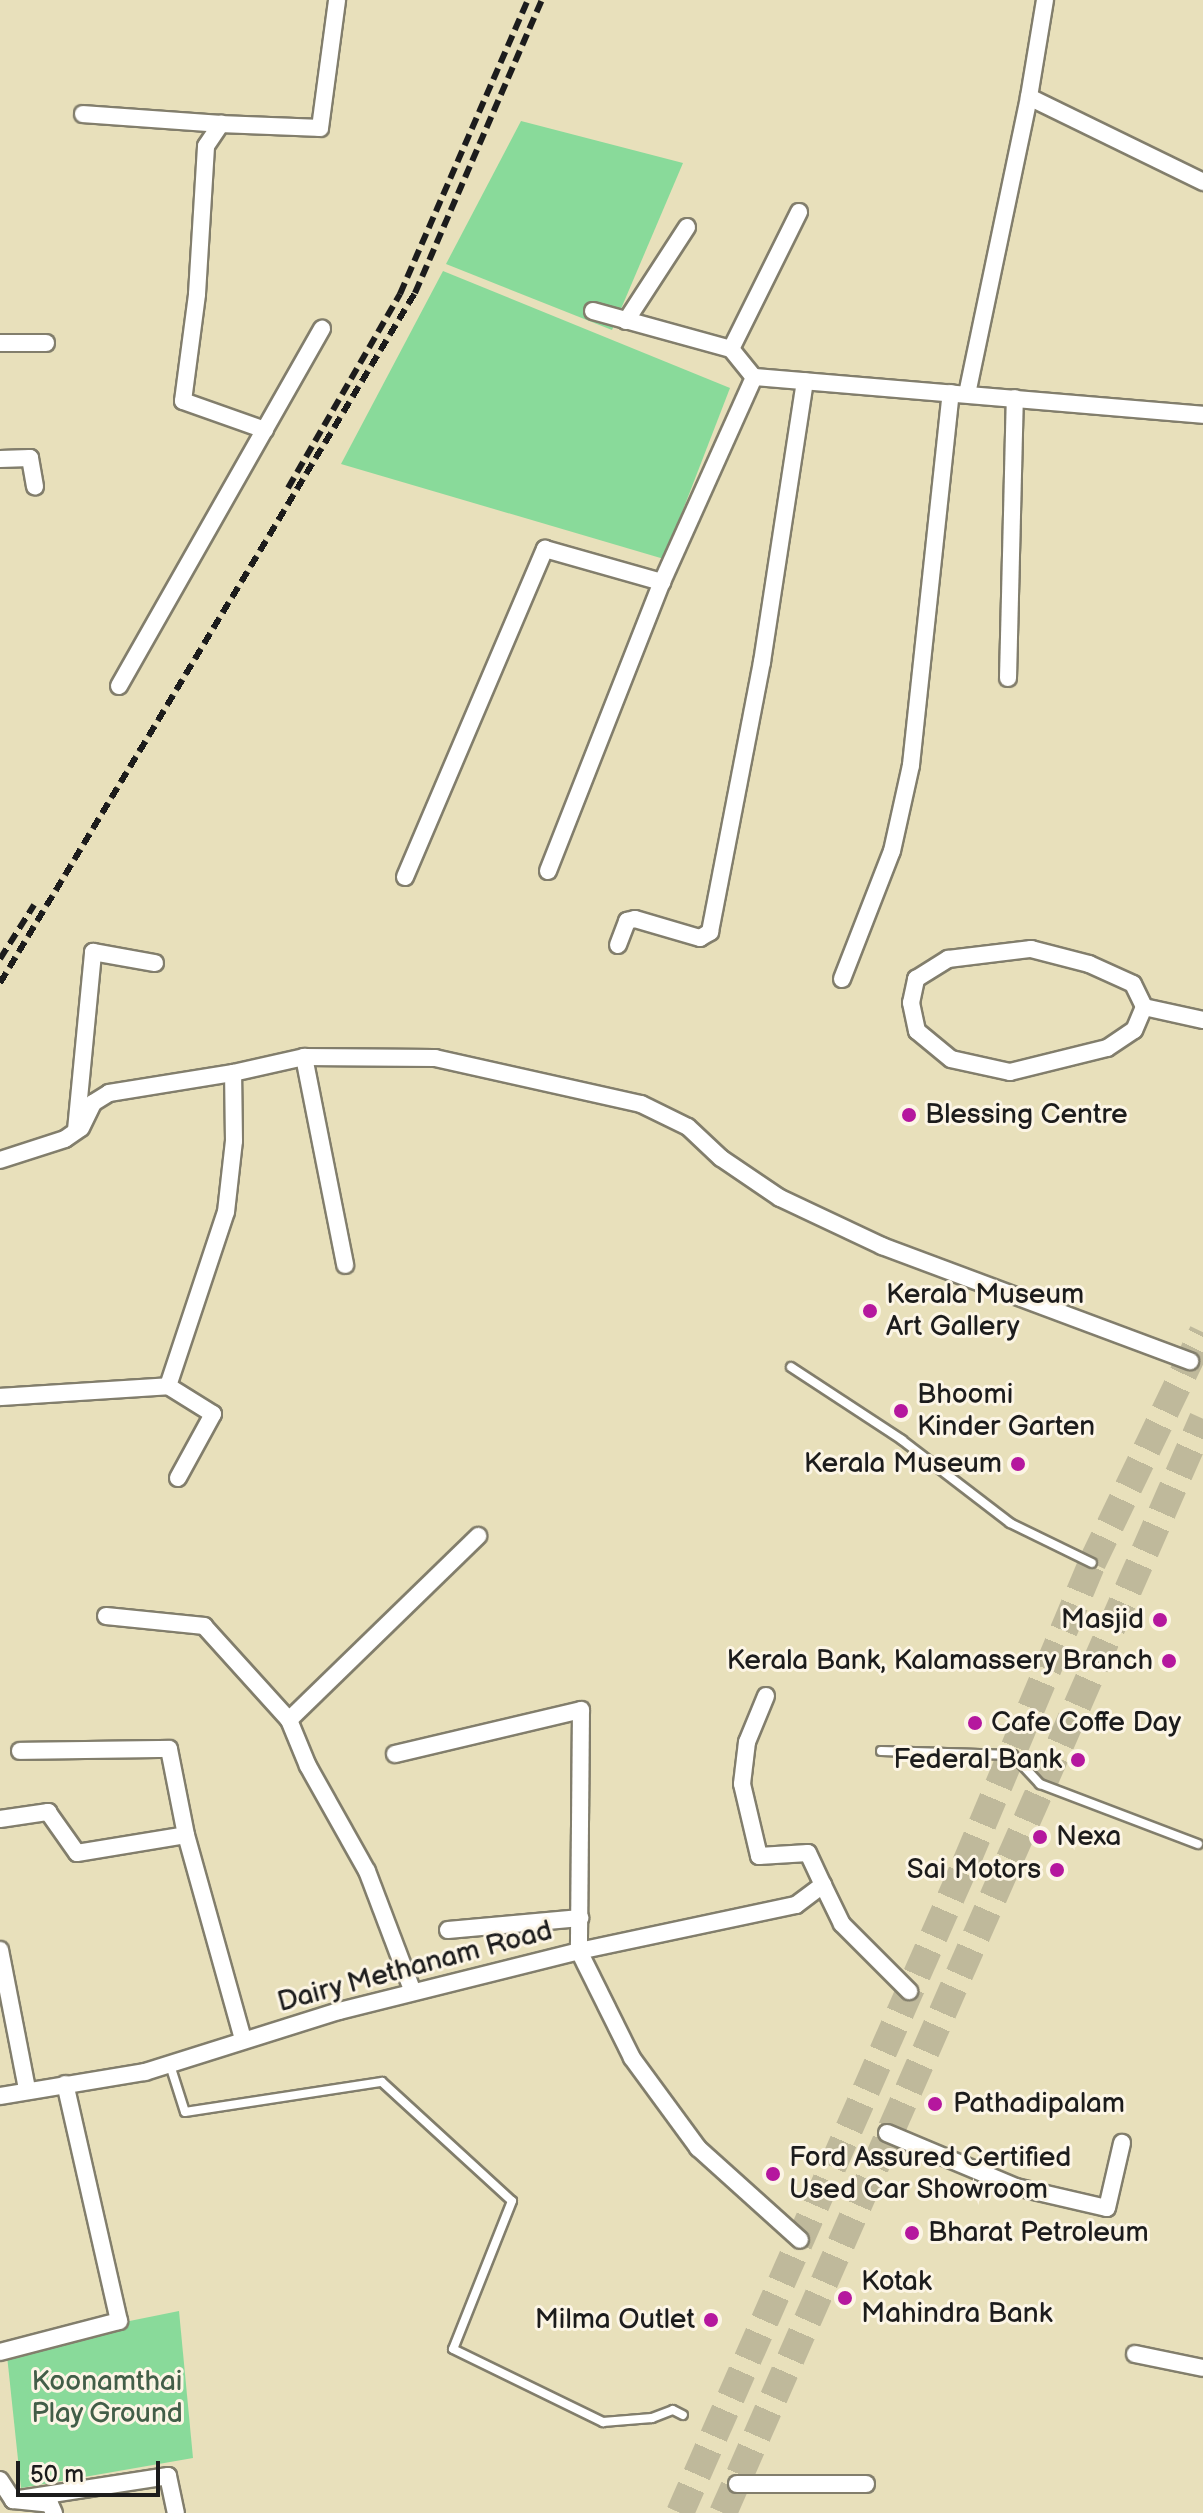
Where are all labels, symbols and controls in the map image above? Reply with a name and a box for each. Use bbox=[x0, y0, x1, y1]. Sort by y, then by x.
place label: Blessing Centre bbox=[925, 1098, 1128, 1132]
marker: Blessing Centre bbox=[900, 1106, 918, 1124]
place label: Kerala Museum Art Gallery bbox=[886, 1278, 1084, 1344]
marker: Kerala Museum Art Gallery bbox=[861, 1302, 879, 1320]
place label: Bhoomi Kinder Garten bbox=[917, 1378, 1095, 1444]
marker: Bhoomi Kinder Garten bbox=[892, 1402, 910, 1420]
place label: Kerala Museum bbox=[804, 1447, 1002, 1481]
marker: Kerala Museum bbox=[1009, 1455, 1027, 1473]
place label: Masjid bbox=[1061, 1603, 1144, 1637]
marker: Masjid bbox=[1151, 1611, 1169, 1629]
place label: Kerala Bank, Kalamassery Branch bbox=[725, 1644, 1153, 1678]
marker: Kerala Bank, Kalamassery Branch bbox=[1160, 1652, 1178, 1670]
place label: Cafe Coffe Day bbox=[991, 1706, 1181, 1740]
marker: Cafe Coffe Day bbox=[966, 1714, 984, 1732]
place label: Federal Bank bbox=[893, 1743, 1062, 1777]
marker: Federal Bank bbox=[1069, 1751, 1087, 1769]
place label: Nexa bbox=[1056, 1820, 1121, 1854]
marker: Nexa bbox=[1031, 1828, 1049, 1846]
place label: Sai Motors bbox=[907, 1853, 1041, 1887]
marker: Sai Motors bbox=[1048, 1861, 1066, 1879]
street label: Dairy Methanam Road bbox=[273, 1914, 557, 2020]
place label: Pathadipalam bbox=[953, 2087, 1125, 2121]
marker: Pathadipalam bbox=[924, 2093, 946, 2115]
place label: Ford Assured Certified Used Car Showroom bbox=[789, 2141, 1071, 2207]
marker: Ford Assured Certified Used Car Showroom bbox=[764, 2165, 782, 2183]
place label: Bharat Petroleum bbox=[928, 2216, 1149, 2250]
marker: Bharat Petroleum bbox=[903, 2224, 921, 2242]
place label: Kotak Mahindra Bank bbox=[861, 2265, 1052, 2331]
marker: Kotak Mahindra Bank bbox=[836, 2289, 854, 2307]
place label: Milma Outlet bbox=[535, 2303, 695, 2337]
marker: Milma Outlet bbox=[702, 2311, 720, 2329]
park label: Koonamthai Play Ground bbox=[30, 2365, 184, 2431]
scale bar bbox=[20, 2445, 164, 2495]
text: 50 m bbox=[30, 2460, 84, 2489]

